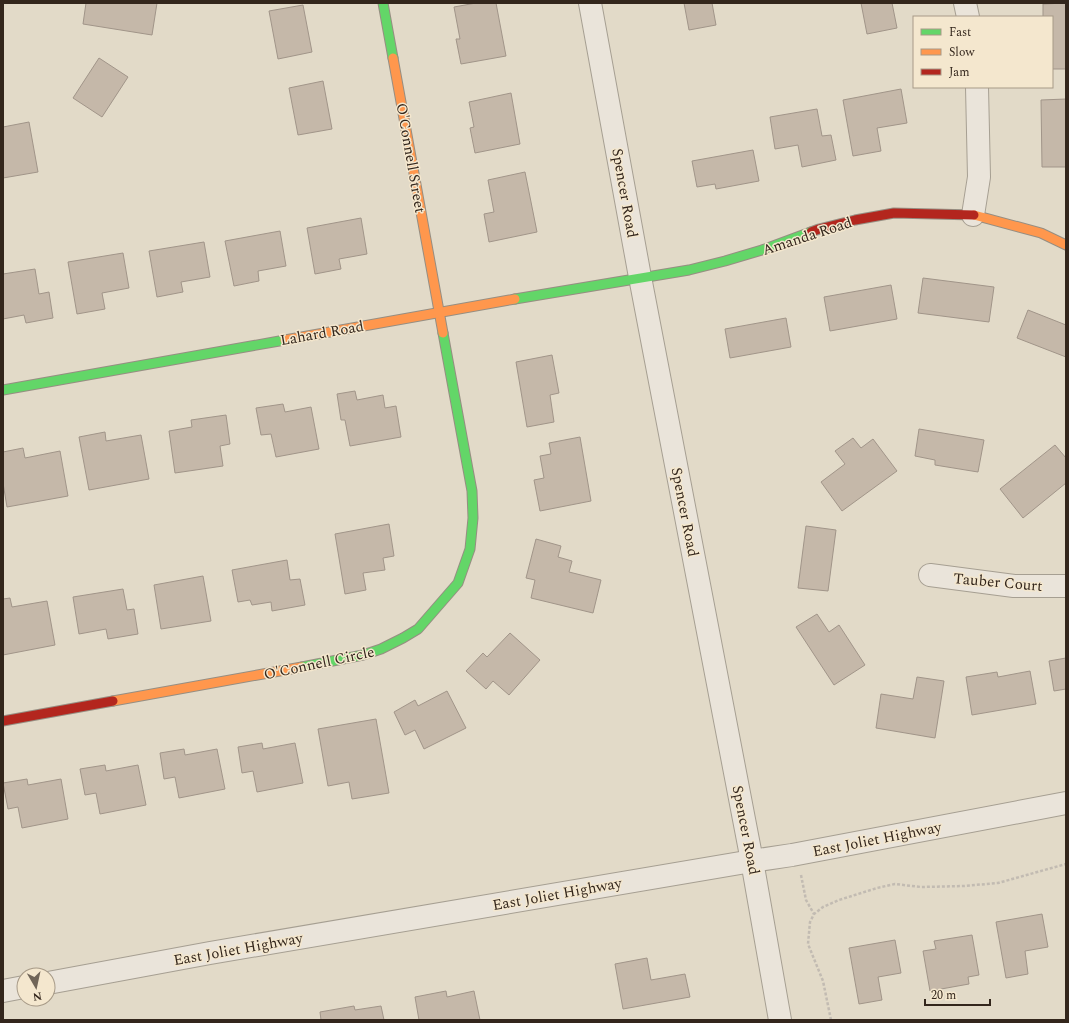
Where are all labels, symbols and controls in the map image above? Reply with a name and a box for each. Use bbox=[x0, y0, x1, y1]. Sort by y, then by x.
legend bbox=[913, 16, 1053, 88]
text: Fast bbox=[949, 23, 971, 42]
text: Slow bbox=[949, 43, 975, 62]
text: Jam bbox=[949, 63, 970, 82]
street label: O'Connell Street bbox=[390, 101, 432, 215]
street label: Spencer Road bbox=[605, 147, 644, 240]
street label: Amanda Road bbox=[759, 211, 855, 262]
street label: Lahard Road bbox=[278, 315, 366, 352]
street label: Spencer Road bbox=[665, 465, 704, 559]
street label: Tauber Court bbox=[952, 567, 1043, 598]
street label: O'Connell Circle bbox=[262, 641, 377, 686]
street label: Spencer Road bbox=[726, 783, 765, 877]
street label: East Joliet Highway bbox=[811, 816, 944, 863]
street label: East Joliet Highway bbox=[491, 872, 624, 917]
street label: East Joliet Highway bbox=[172, 927, 305, 972]
north arrow bbox=[16, 967, 56, 1007]
scale bar bbox=[925, 981, 990, 1007]
text: 20 m bbox=[931, 986, 956, 1005]
text: N bbox=[32, 987, 43, 1005]

